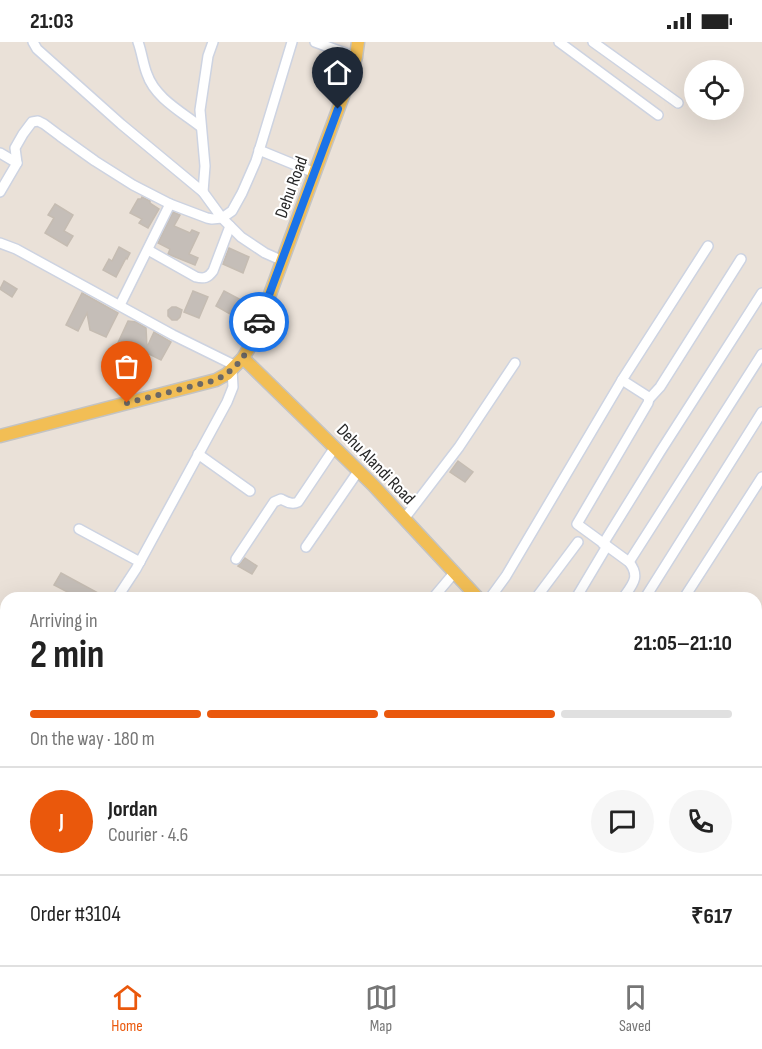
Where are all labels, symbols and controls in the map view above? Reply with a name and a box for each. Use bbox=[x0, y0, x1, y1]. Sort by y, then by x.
text: 21:03 bbox=[30, 8, 74, 35]
pin bbox=[312, 47, 363, 109]
icon: home bbox=[321, 56, 354, 89]
map controls bbox=[684, 60, 744, 120]
button: locate bbox=[684, 60, 744, 120]
street label: Dehu Road bbox=[271, 153, 312, 221]
courier bbox=[229, 292, 289, 352]
icon: car bbox=[243, 306, 276, 339]
pin bbox=[101, 341, 152, 403]
icon: bag bbox=[110, 350, 143, 383]
street label: Dehu Alandi Road bbox=[332, 420, 419, 509]
text: Arriving in bbox=[30, 609, 98, 633]
text: 21:05–21:10 bbox=[634, 630, 732, 657]
text: 2 min bbox=[30, 632, 104, 679]
text: On the way · 180 m bbox=[30, 727, 155, 751]
button: chat bbox=[591, 790, 654, 853]
button: phone bbox=[669, 790, 732, 853]
text: Jordan bbox=[108, 796, 157, 823]
text: J bbox=[59, 808, 64, 835]
text: Courier · 4.6 bbox=[108, 823, 188, 847]
text: Order #3104 bbox=[30, 901, 121, 928]
text: ₹617 bbox=[691, 903, 732, 930]
tab: Home bbox=[111, 981, 144, 1036]
tab: Map bbox=[365, 981, 398, 1036]
tab: Saved bbox=[619, 981, 652, 1036]

